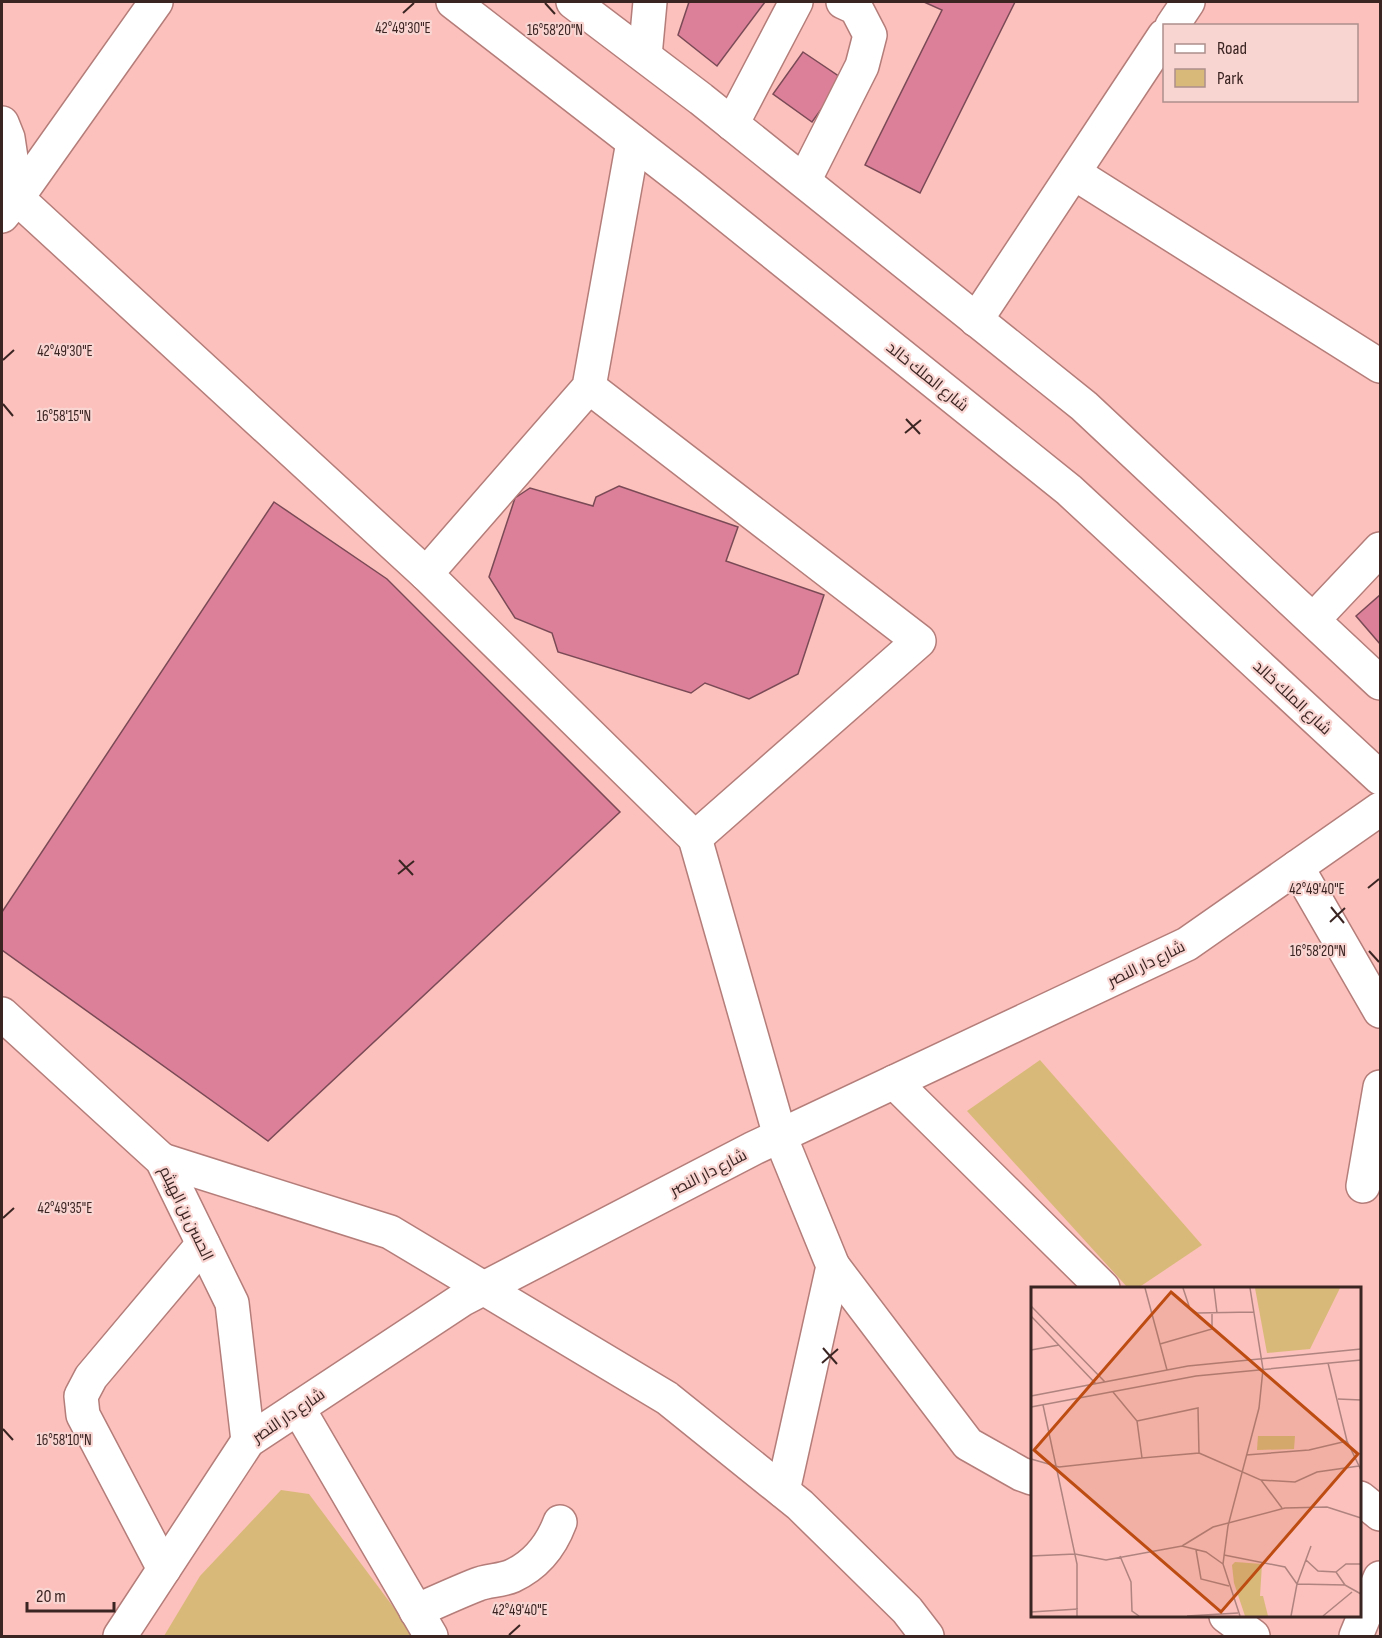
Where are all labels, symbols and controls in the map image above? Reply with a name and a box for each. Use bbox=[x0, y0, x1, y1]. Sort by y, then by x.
text: 42°49'30"E bbox=[375, 19, 431, 38]
text: 16°58'20"N bbox=[527, 21, 583, 40]
legend bbox=[1163, 24, 1358, 102]
text: Road bbox=[1217, 38, 1247, 59]
text: Park bbox=[1217, 68, 1243, 89]
street label: شارع الملك خالد bbox=[882, 338, 972, 417]
text: 42°49'30"E bbox=[37, 342, 93, 361]
text: 16°58'15"N bbox=[37, 407, 91, 426]
street label: شارع الملك خالد bbox=[1248, 657, 1335, 740]
text: 42°49'40"E bbox=[1289, 880, 1345, 899]
street label: شارع دار النصر bbox=[1104, 937, 1189, 993]
text: 16°58'20"N bbox=[1290, 942, 1346, 961]
street label: شارع دار النصر bbox=[666, 1146, 751, 1202]
street label: الحسن بن الهيثم bbox=[154, 1163, 217, 1264]
text: 42°49'35"E bbox=[38, 1199, 92, 1218]
inset map bbox=[1031, 1287, 1361, 1617]
street label: شارع دار النصر bbox=[248, 1385, 329, 1449]
text: 16°58'10"N bbox=[36, 1431, 92, 1450]
scale bar bbox=[27, 1575, 114, 1613]
text: 20 m bbox=[36, 1586, 66, 1607]
text: 42°49'40"E bbox=[492, 1601, 548, 1620]

